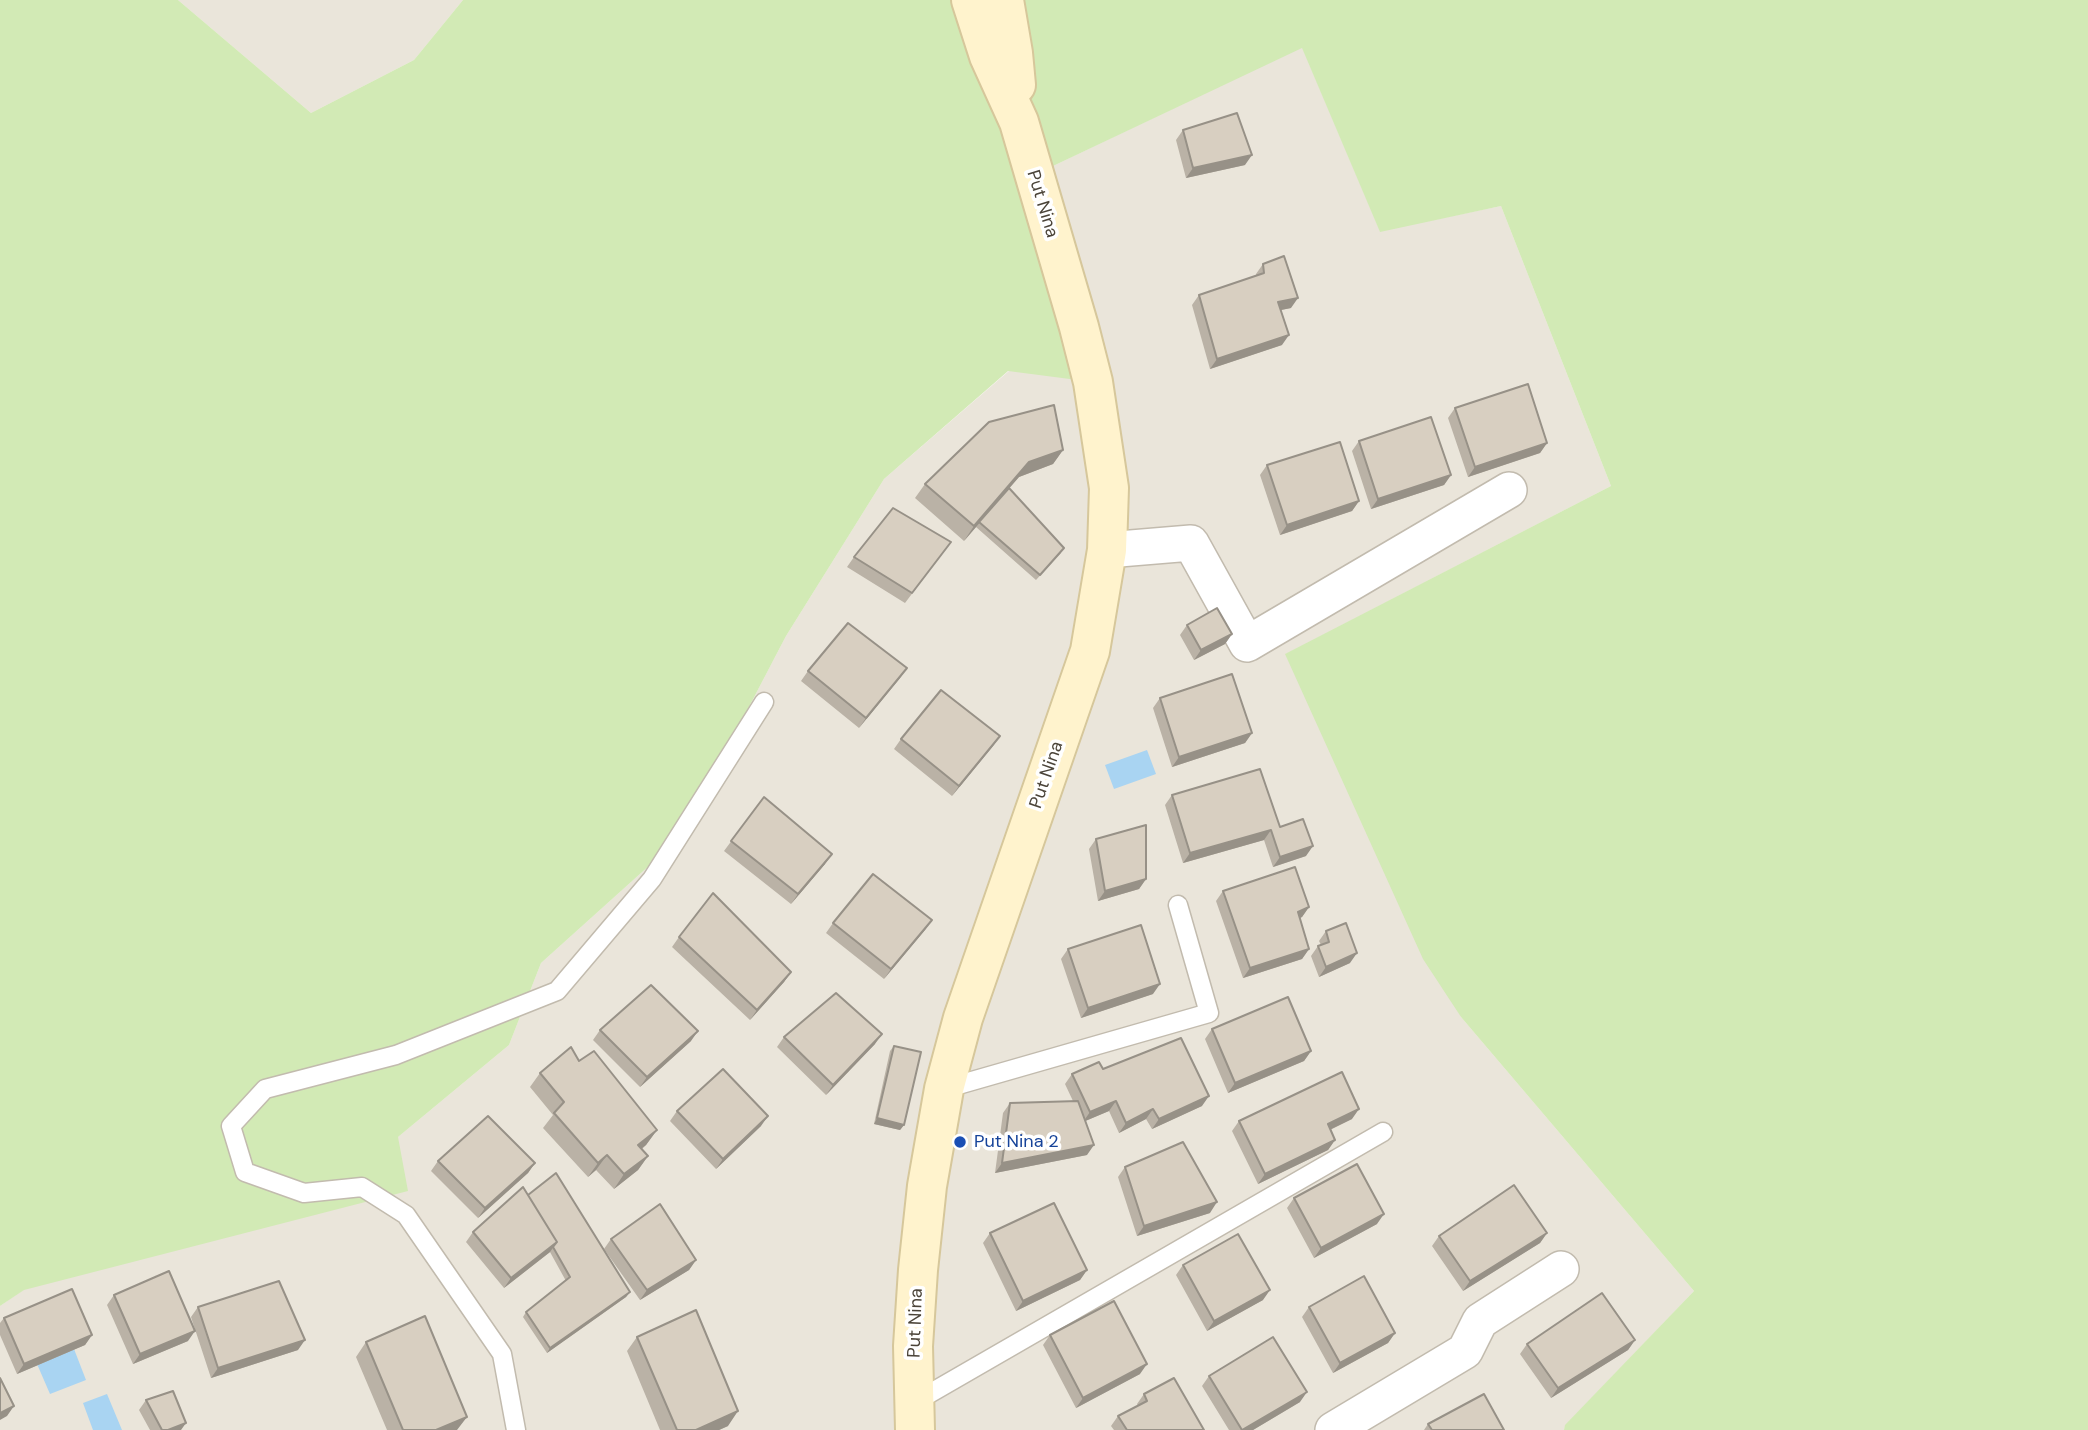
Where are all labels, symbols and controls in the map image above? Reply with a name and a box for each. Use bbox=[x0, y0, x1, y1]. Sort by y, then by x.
street label: Put Nina bbox=[1022, 168, 1062, 240]
street label: Put Nina bbox=[1025, 739, 1069, 811]
place label: Put Nina 2 bbox=[974, 1131, 1059, 1153]
marker: Put Nina 2 bbox=[952, 1134, 968, 1150]
street label: Put Nina bbox=[904, 1288, 928, 1358]

